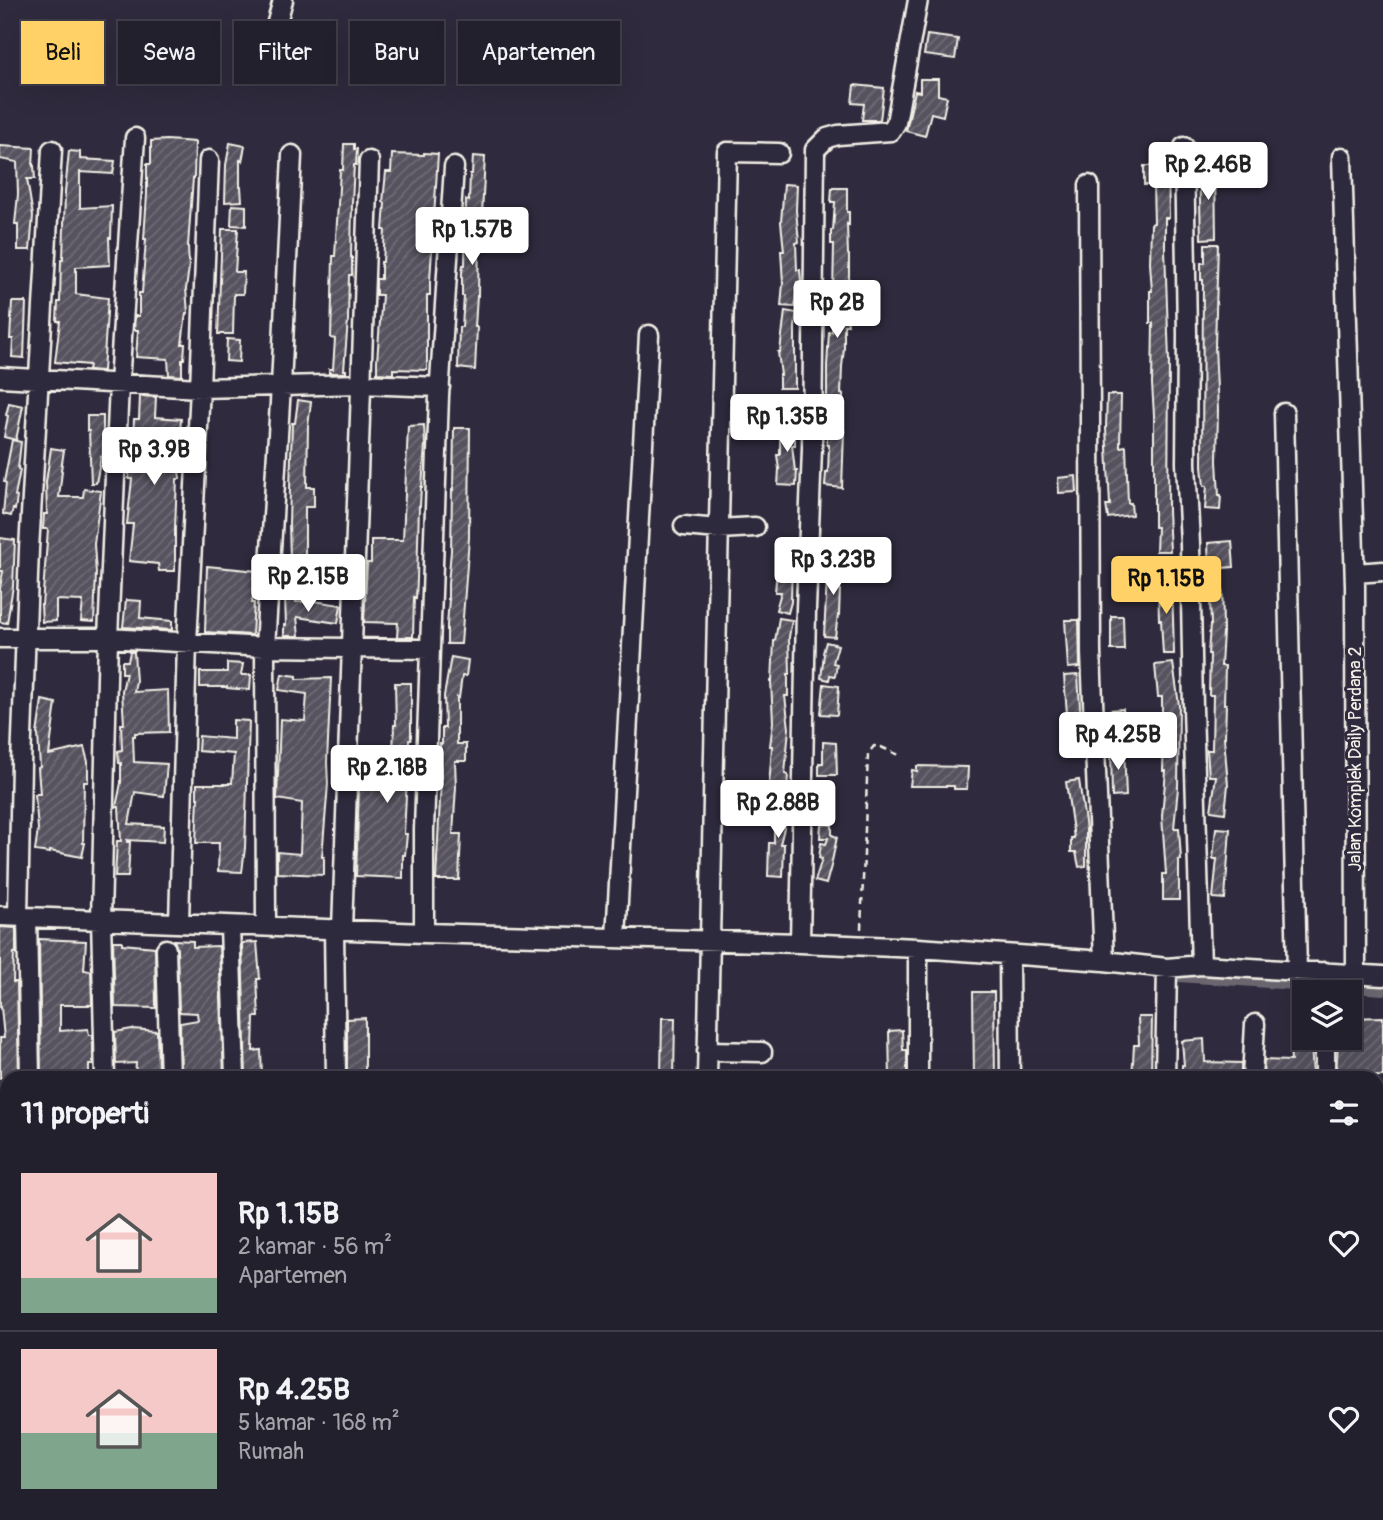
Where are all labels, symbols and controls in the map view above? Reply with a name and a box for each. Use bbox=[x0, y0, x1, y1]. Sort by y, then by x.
chip: Beli bbox=[21, 21, 104, 84]
chip: Sewa bbox=[118, 21, 220, 84]
chip: Filter bbox=[234, 21, 336, 84]
chip: Baru bbox=[350, 21, 444, 84]
chip: Apartemen bbox=[458, 21, 620, 84]
pin: Rp 2.46B bbox=[1136, 142, 1280, 202]
text: Rp 2.46B bbox=[1165, 150, 1251, 179]
pin: Rp 1.57B bbox=[400, 208, 544, 267]
text: Rp 1.57B bbox=[432, 215, 512, 244]
pin: Rp 2B bbox=[788, 280, 886, 340]
text: Rp 2B bbox=[809, 288, 865, 317]
pin: Rp 1.35B bbox=[715, 394, 859, 454]
text: Rp 1.35B bbox=[746, 402, 828, 431]
pin: Rp 3.9B bbox=[89, 428, 219, 487]
text: Rp 3.9B bbox=[118, 435, 190, 464]
pin: Rp 3.23B bbox=[761, 538, 905, 597]
text: Rp 3.23B bbox=[790, 545, 876, 574]
pin: Rp 2.15B bbox=[236, 554, 380, 614]
pin: Rp 1.15B bbox=[1094, 556, 1238, 616]
text: Rp 2.15B bbox=[267, 562, 349, 591]
text: Rp 1.15B bbox=[1127, 564, 1205, 593]
street label: Jalan Komplek Daily Perdana 2 bbox=[1344, 646, 1367, 872]
pin: Rp 4.25B bbox=[1046, 712, 1190, 772]
text: Rp 4.25B bbox=[1075, 720, 1161, 749]
pin: Rp 2.18B bbox=[315, 746, 459, 805]
text: Rp 2.18B bbox=[347, 753, 427, 782]
pin: Rp 2.88B bbox=[706, 780, 850, 840]
text: Rp 2.88B bbox=[736, 788, 820, 817]
map controls bbox=[1292, 980, 1362, 1050]
button: layers bbox=[1292, 980, 1362, 1050]
icon: filters bbox=[1325, 1094, 1363, 1132]
text: 11 properti bbox=[21, 1095, 149, 1132]
text: Rp 1.15B bbox=[238, 1195, 339, 1232]
icon: home bbox=[77, 1201, 161, 1285]
icon: heart bbox=[1325, 1224, 1363, 1262]
text: 2 kamar · 56 m² bbox=[238, 1232, 392, 1261]
text: Apartemen bbox=[238, 1261, 347, 1290]
text: Rp 4.25B bbox=[238, 1371, 350, 1408]
icon: home bbox=[77, 1377, 161, 1461]
icon: heart bbox=[1325, 1400, 1363, 1438]
text: 5 kamar · 168 m² bbox=[238, 1408, 400, 1437]
text: Rumah bbox=[238, 1437, 304, 1466]

